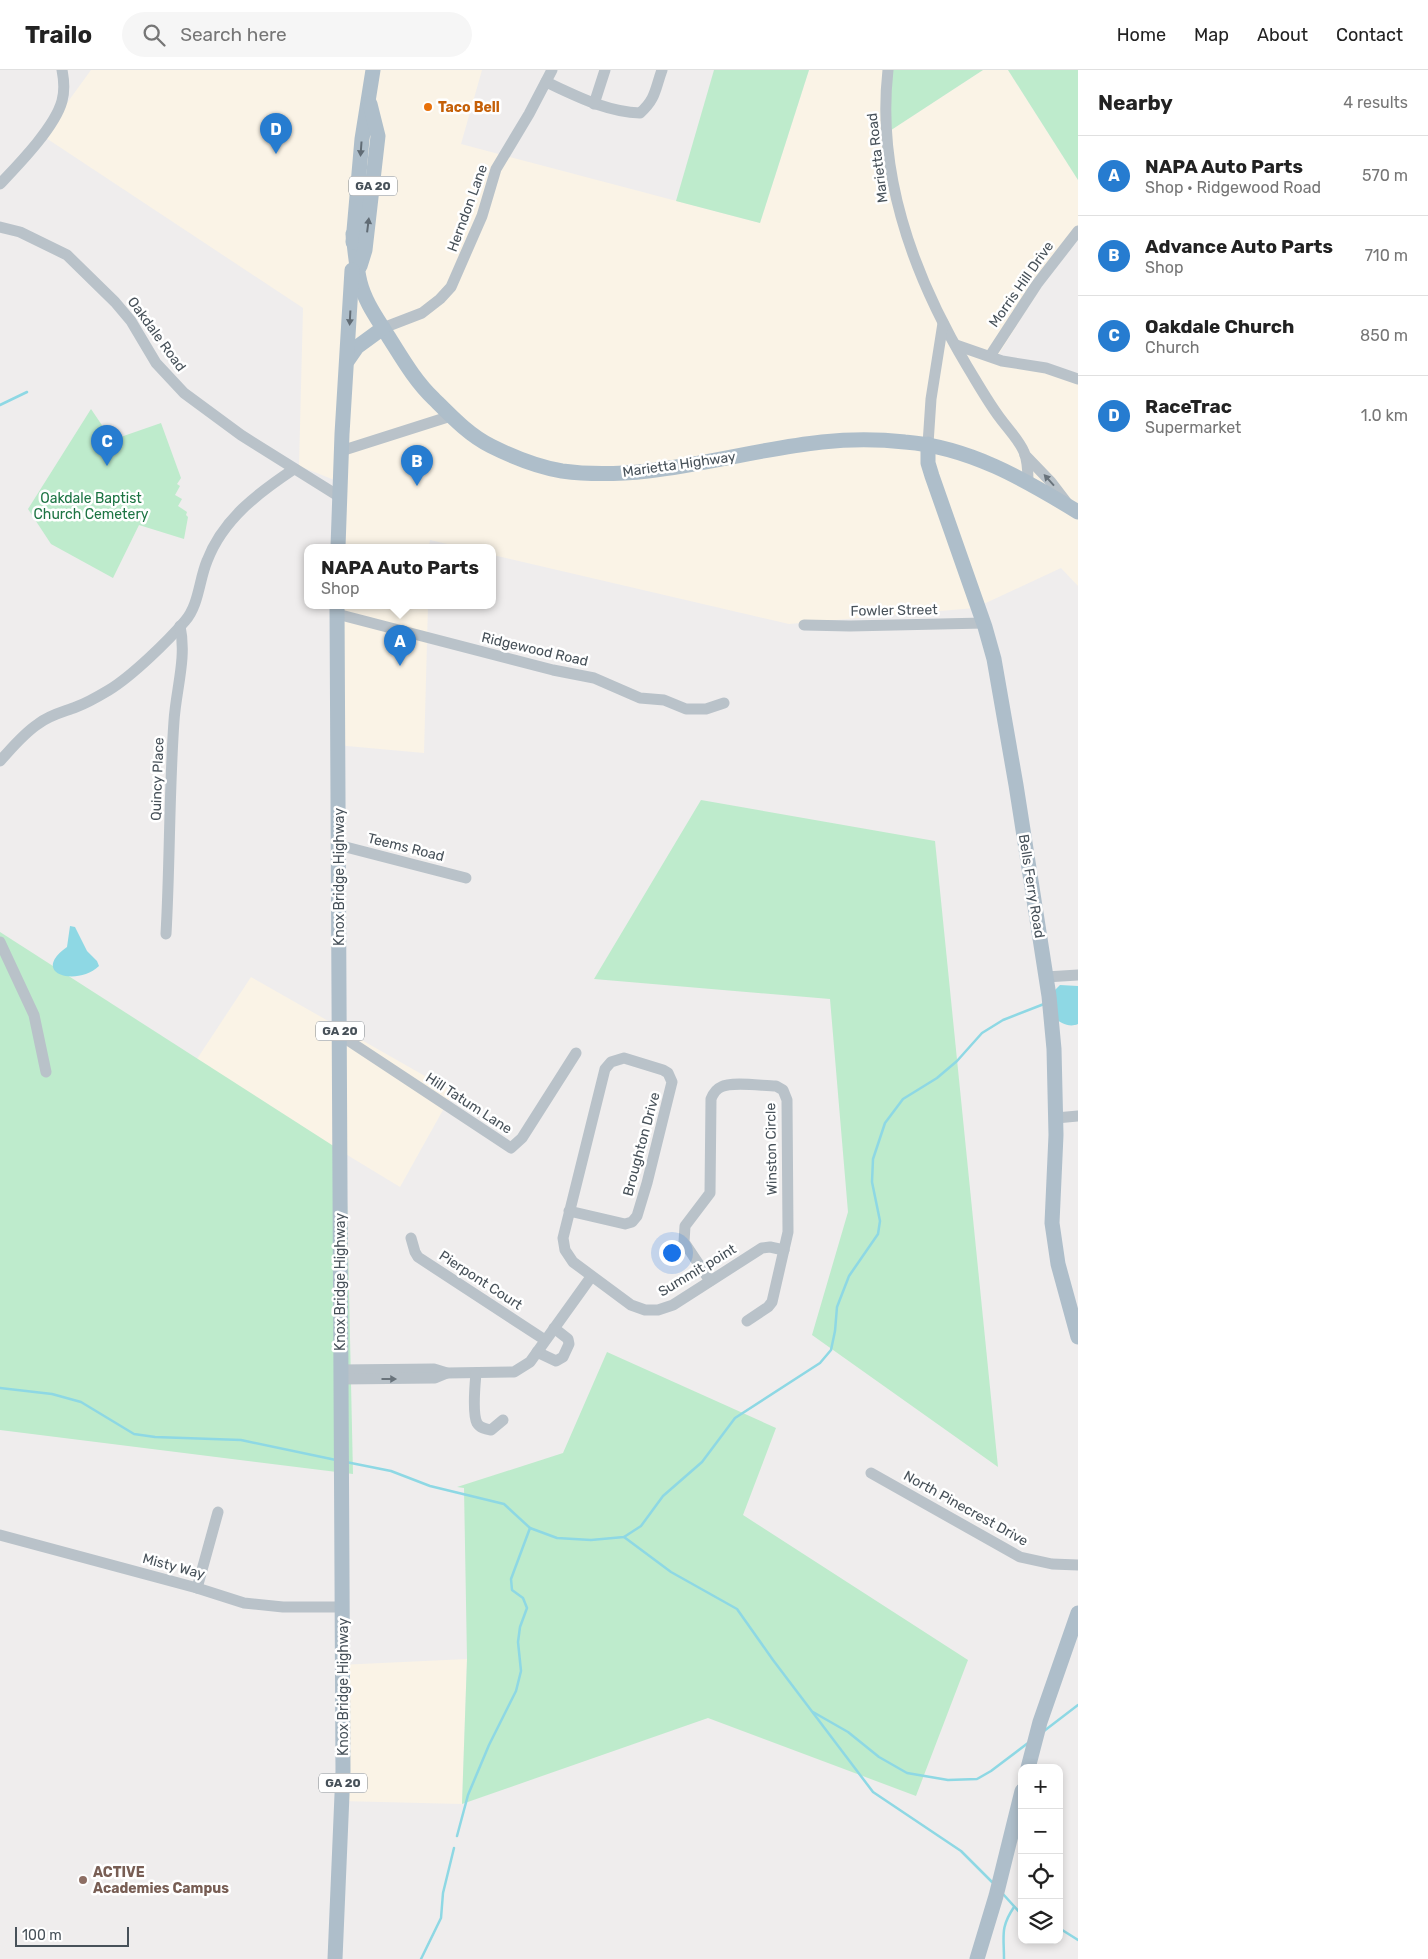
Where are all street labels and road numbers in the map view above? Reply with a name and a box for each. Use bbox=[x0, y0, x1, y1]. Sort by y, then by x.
street label: Marietta Road bbox=[864, 112, 891, 204]
street label: Herndon Lane bbox=[444, 162, 491, 254]
road number: GA 20 bbox=[349, 176, 397, 195]
street label: Morris Hill Drive bbox=[985, 238, 1057, 331]
street label: Oakdale Road bbox=[124, 294, 189, 375]
street label: Marietta Highway bbox=[621, 448, 737, 481]
street label: Fowler Street bbox=[850, 601, 938, 620]
street label: Ridgewood Road bbox=[480, 629, 590, 670]
street label: Quincy Place bbox=[148, 737, 167, 821]
street label: Knox Bridge Highway bbox=[331, 808, 348, 946]
street label: Teems Road bbox=[366, 830, 446, 865]
street label: Bells Ferry Road bbox=[1015, 833, 1048, 939]
road number: GA 20 bbox=[316, 1021, 364, 1040]
street label: Hill Tatum Lane bbox=[422, 1069, 515, 1138]
street label: Broughton Drive bbox=[619, 1090, 664, 1198]
street label: Winston Circle bbox=[762, 1102, 781, 1195]
street label: Knox Bridge Highway bbox=[332, 1213, 349, 1351]
street label: Summit point bbox=[655, 1240, 740, 1300]
street label: Pierpont Court bbox=[436, 1247, 526, 1314]
street label: North Pinecrest Drive bbox=[901, 1467, 1031, 1550]
street label: Misty Way bbox=[141, 1550, 207, 1583]
street label: Knox Bridge Highway bbox=[335, 1618, 352, 1756]
road number: GA 20 bbox=[319, 1774, 367, 1792]

